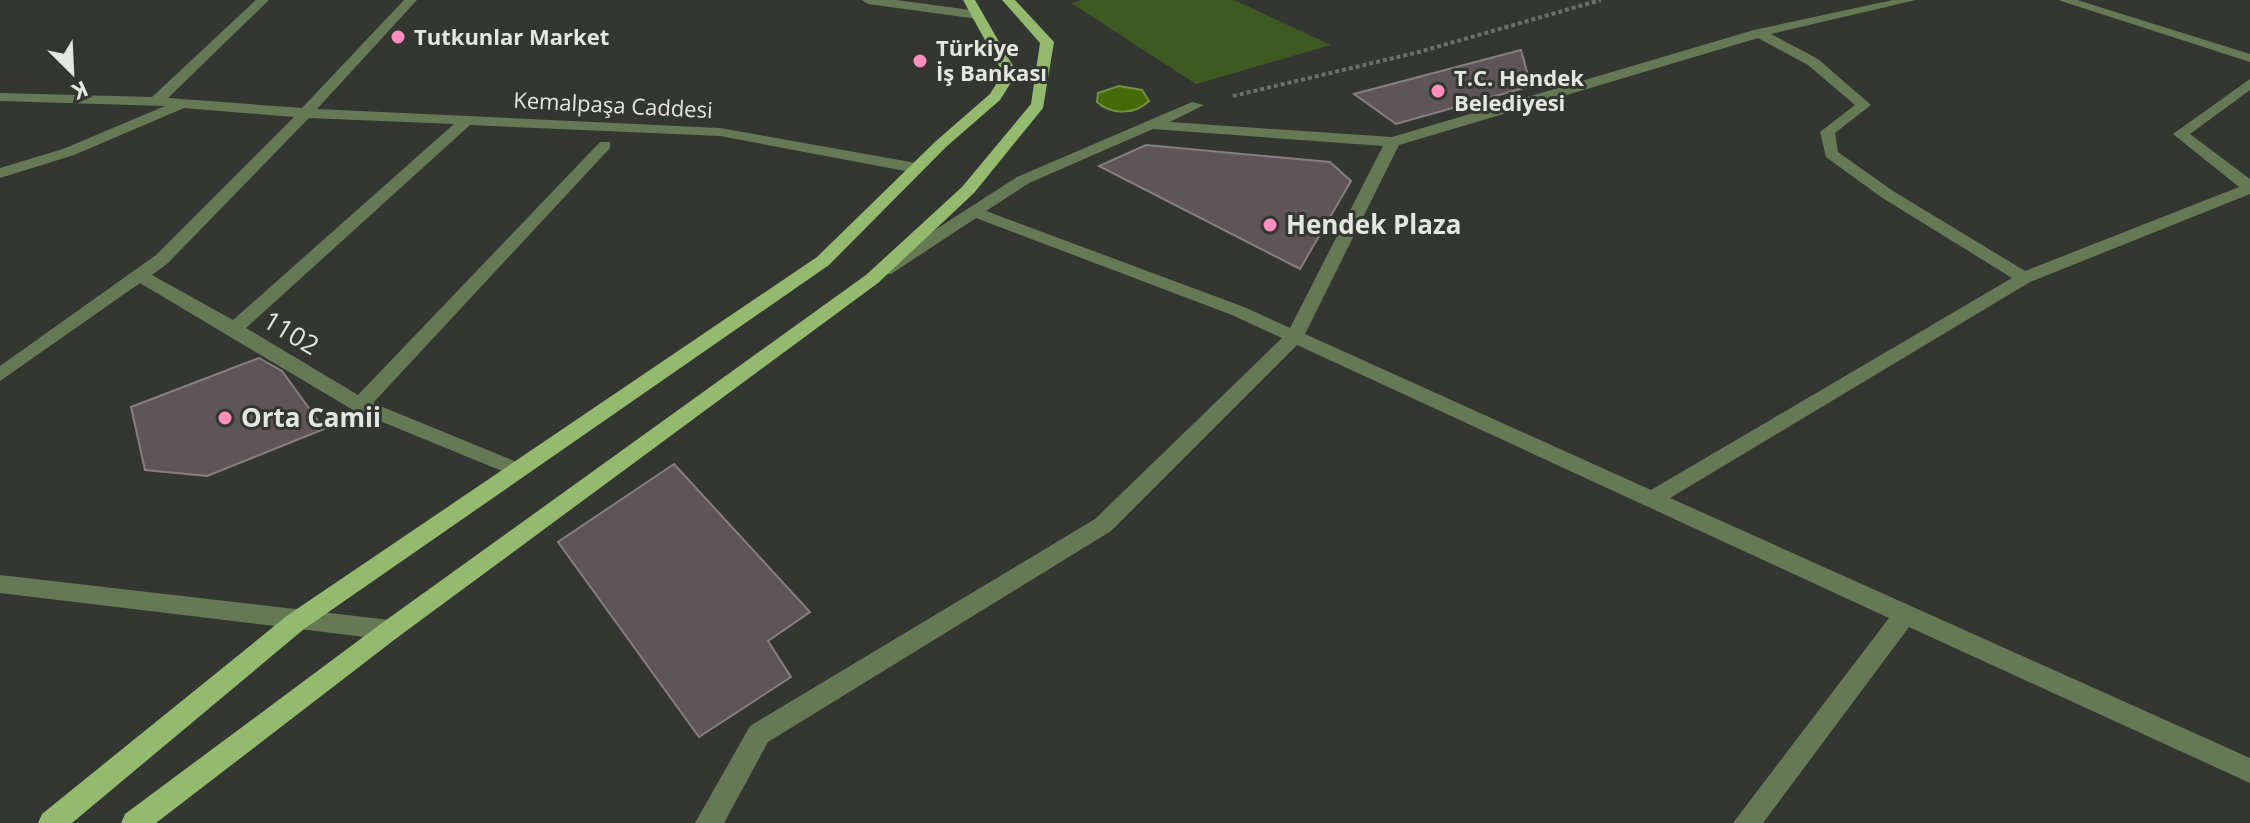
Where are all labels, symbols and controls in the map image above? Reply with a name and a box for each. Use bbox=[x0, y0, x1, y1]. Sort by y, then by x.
place label: Tutkunlar Market bbox=[414, 21, 609, 51]
marker: Tutkunlar Market bbox=[389, 28, 407, 46]
north arrow bbox=[32, 32, 112, 112]
place label: Türkiye İş Bankası bbox=[936, 32, 1047, 87]
marker: Türkiye İş Bankası bbox=[911, 52, 929, 70]
place label: T.C. Hendek Belediyesi bbox=[1454, 62, 1584, 117]
text: K bbox=[67, 75, 93, 108]
marker: T.C. Hendek Belediyesi bbox=[1429, 82, 1447, 100]
street label: Kemalpaşa Caddesi bbox=[513, 84, 713, 124]
place label: Hendek Plaza bbox=[1286, 206, 1461, 242]
marker: Hendek Plaza bbox=[1261, 216, 1279, 234]
street label: 1102 bbox=[257, 301, 326, 363]
place label: Orta Camii bbox=[241, 399, 381, 435]
marker: Orta Camii bbox=[216, 409, 234, 427]

